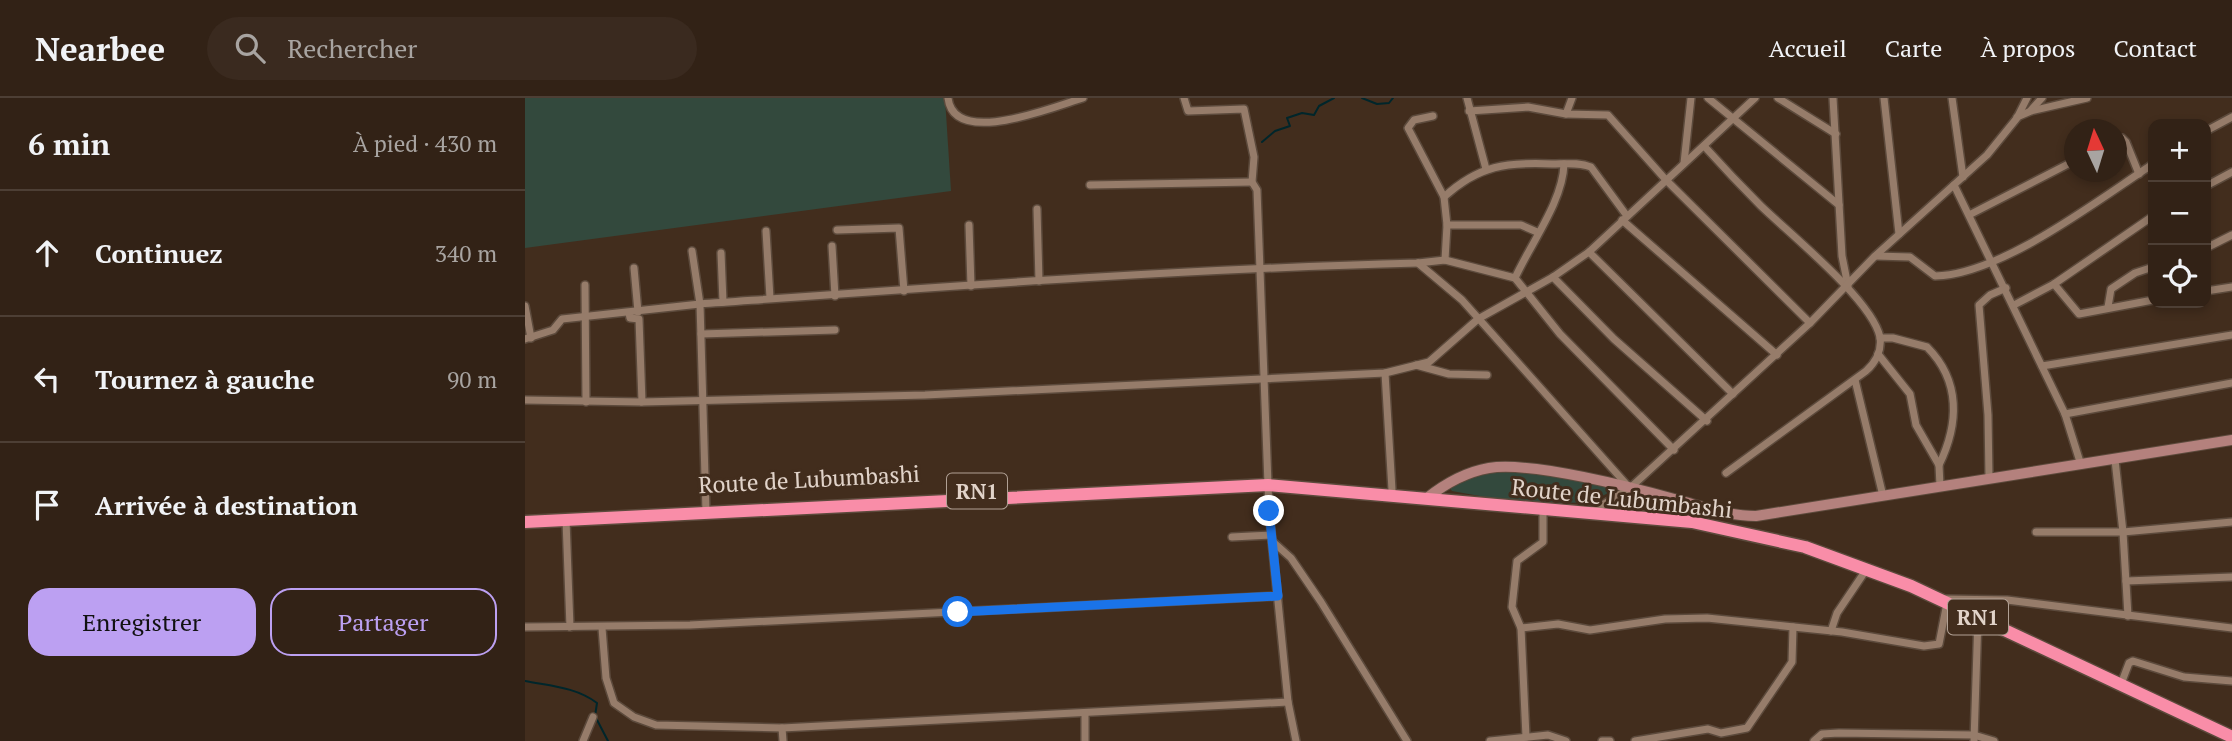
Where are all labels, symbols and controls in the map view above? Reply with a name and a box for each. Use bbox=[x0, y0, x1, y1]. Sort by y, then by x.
search box bbox=[207, 17, 697, 80]
text: Nearbee bbox=[35, 27, 165, 70]
icon: search bbox=[231, 29, 269, 67]
text: Rechercher bbox=[287, 31, 417, 65]
text: Accueil bbox=[1769, 32, 1847, 64]
text: Carte bbox=[1885, 32, 1942, 64]
text: À propos bbox=[1980, 32, 2076, 64]
text: Contact bbox=[2114, 32, 2197, 64]
north arrow bbox=[2064, 119, 2127, 182]
map controls bbox=[2148, 119, 2211, 308]
button: + bbox=[2148, 119, 2211, 182]
text: 6 min bbox=[28, 124, 110, 164]
text: À pied · 430 m bbox=[353, 128, 497, 159]
button: − bbox=[2148, 182, 2211, 245]
icon: ahead bbox=[28, 234, 66, 272]
text: Continuez bbox=[95, 236, 223, 270]
text: 340 m bbox=[435, 238, 497, 269]
button: locate bbox=[2148, 245, 2211, 308]
icon: left bbox=[28, 360, 66, 398]
text: Tournez à gauche bbox=[95, 362, 315, 396]
text: 90 m bbox=[447, 364, 497, 395]
street label: Route de Lubumbashi bbox=[697, 458, 921, 500]
street label: Route de Lubumbashi bbox=[1510, 471, 1734, 525]
road number: RN1 bbox=[947, 474, 1007, 508]
icon: arrive bbox=[28, 486, 66, 524]
text: Arrivée à destination bbox=[95, 488, 358, 522]
route end bbox=[1253, 495, 1284, 526]
button: Enregistrer bbox=[28, 588, 256, 656]
button: Partager bbox=[270, 588, 497, 656]
route start bbox=[942, 596, 973, 627]
road number: RN1 bbox=[1948, 600, 2008, 634]

